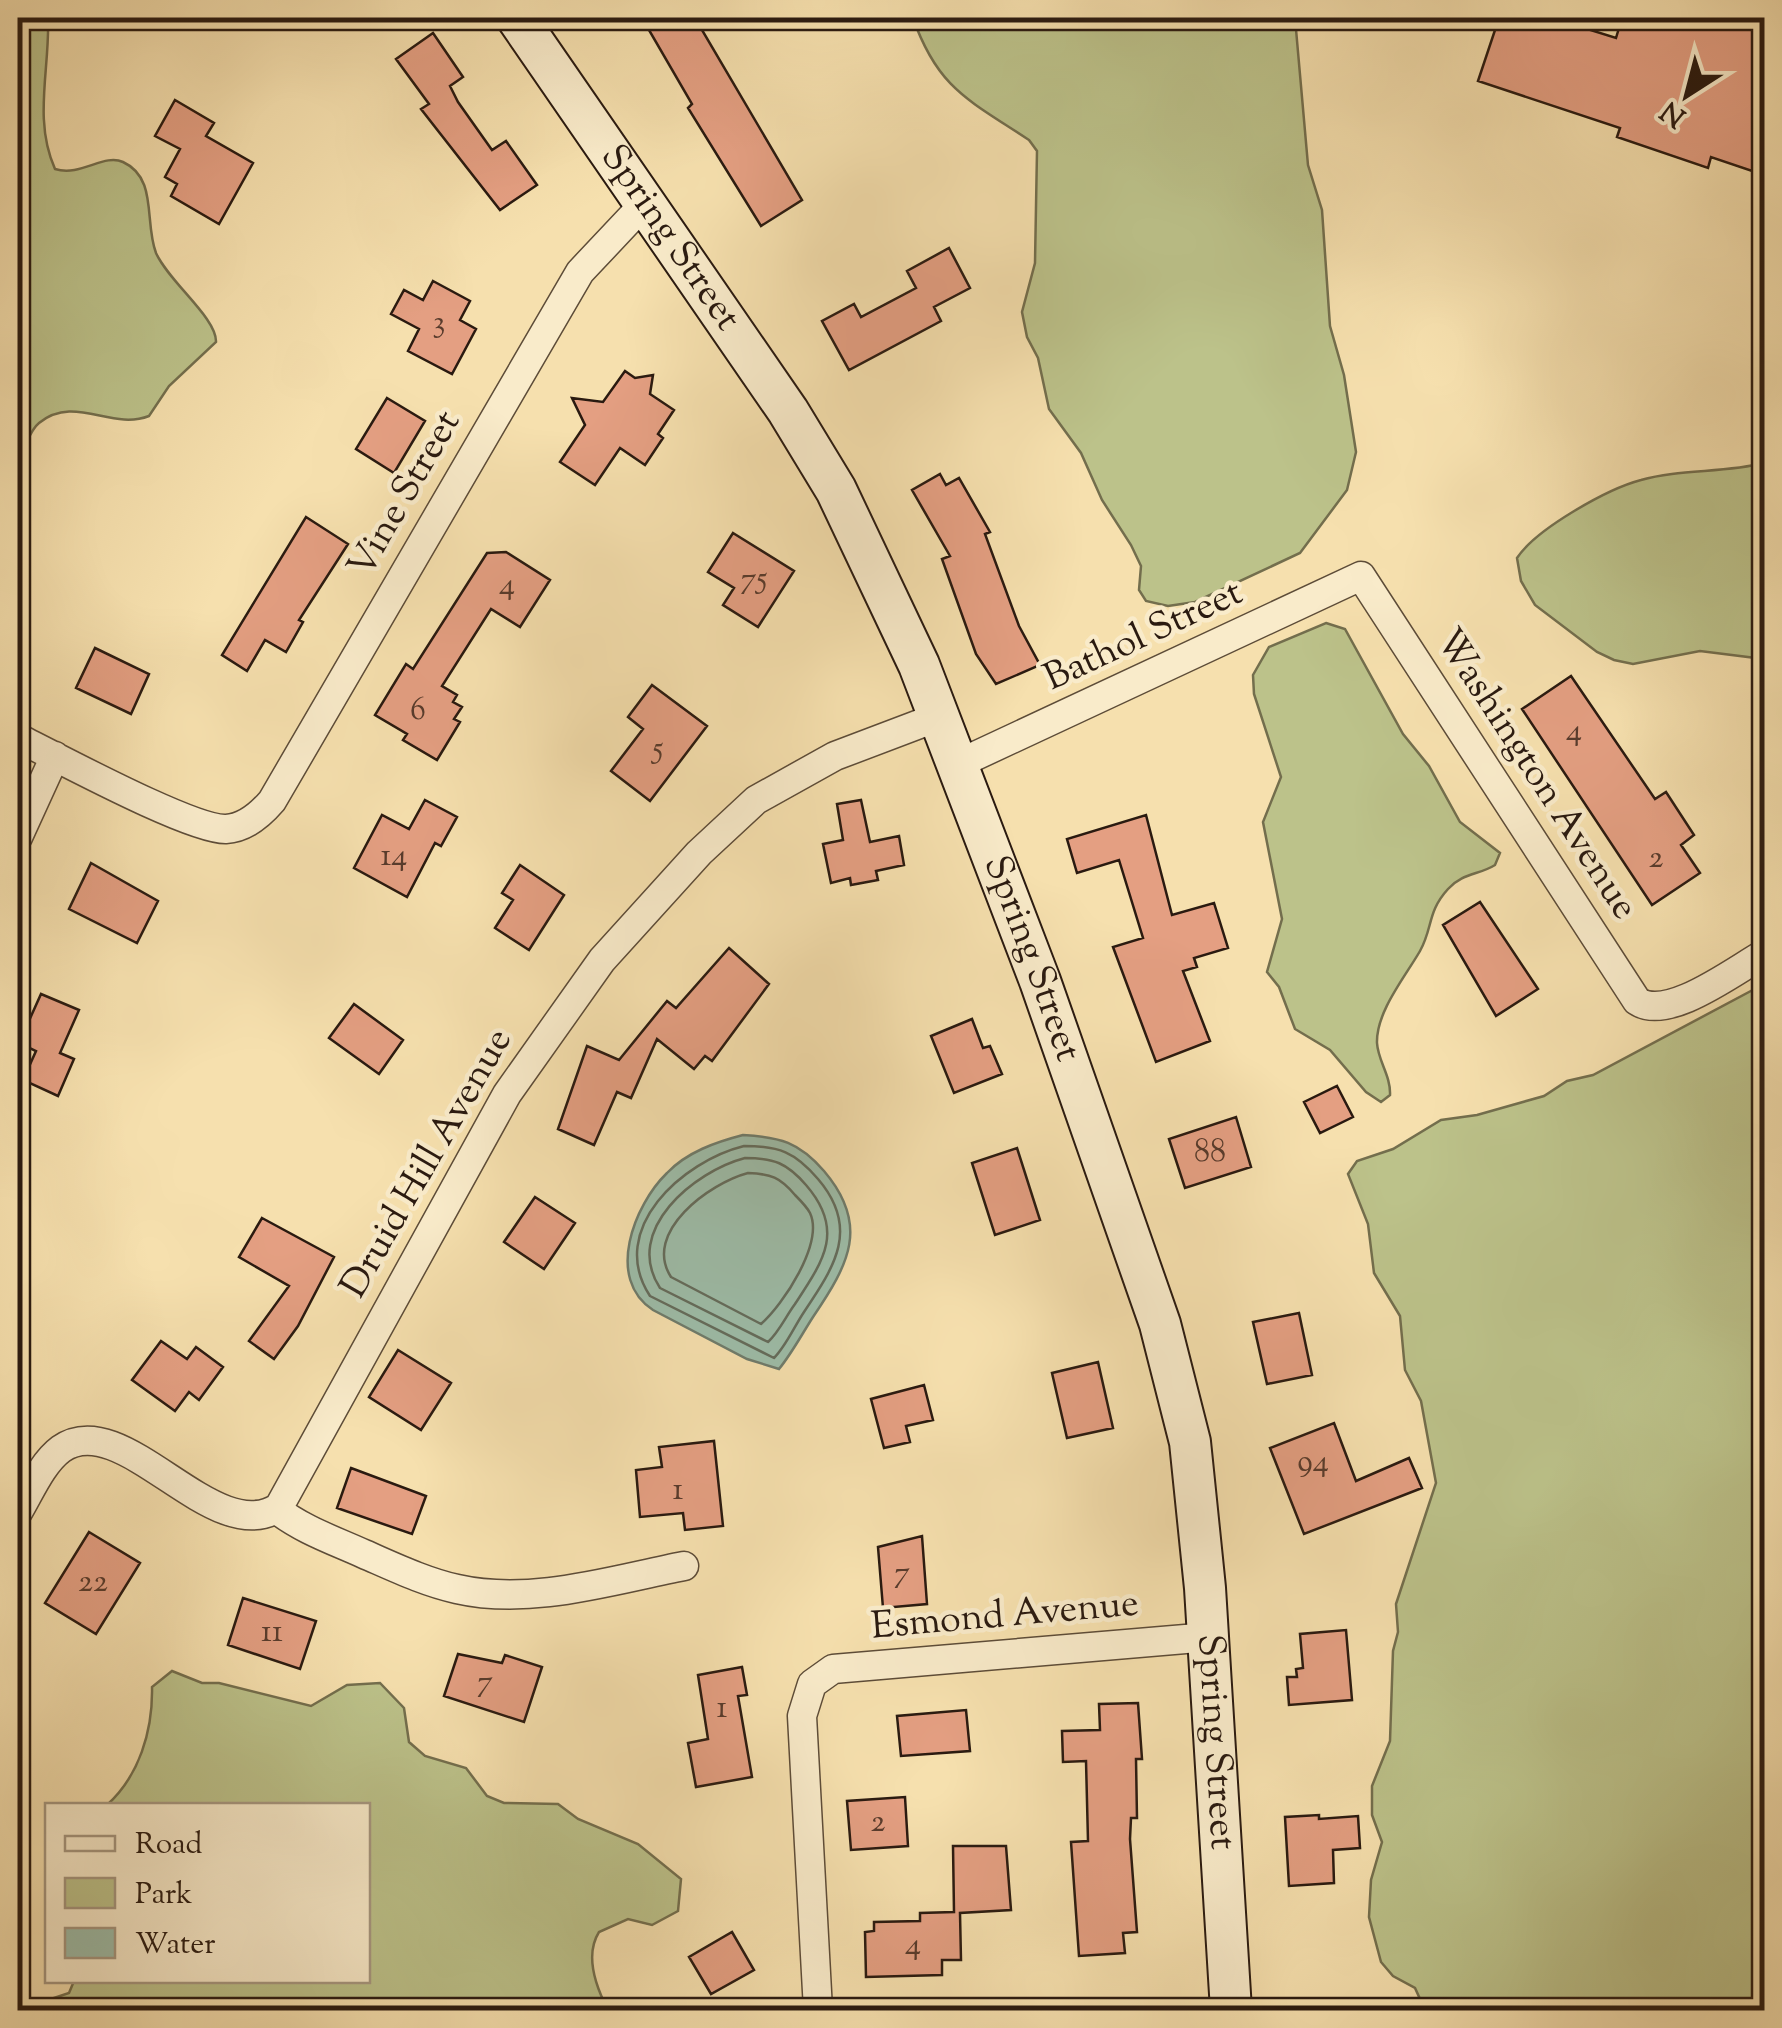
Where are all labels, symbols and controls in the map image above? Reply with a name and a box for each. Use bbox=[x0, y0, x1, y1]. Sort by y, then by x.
north arrow bbox=[1637, 45, 1737, 145]
text: N bbox=[1653, 90, 1695, 136]
street label: Spring Street bbox=[586, 135, 753, 343]
house number: 3 bbox=[433, 301, 445, 347]
street label: Vine Street bbox=[336, 401, 476, 589]
house number: 75 bbox=[741, 557, 768, 603]
house number: 4 bbox=[499, 563, 515, 609]
street label: Bathol Street bbox=[1036, 567, 1252, 707]
street label: Washington Avenue bbox=[1420, 619, 1650, 931]
house number: 6 bbox=[410, 688, 426, 734]
house number: 4 bbox=[1566, 709, 1582, 755]
house number: 5 bbox=[651, 727, 664, 773]
house number: 14 bbox=[380, 834, 408, 880]
house number: 2 bbox=[1649, 836, 1664, 882]
street label: Spring Street bbox=[968, 848, 1093, 1069]
street label: Druid Hill Avenue bbox=[329, 1019, 527, 1309]
house number: 88 bbox=[1194, 1130, 1226, 1176]
house number: 94 bbox=[1297, 1440, 1329, 1486]
house number: 1 bbox=[673, 1468, 684, 1514]
house number: 7 bbox=[894, 1551, 910, 1597]
house number: 22 bbox=[78, 1560, 108, 1606]
street label: Esmond Avenue bbox=[869, 1578, 1141, 1656]
house number: 11 bbox=[261, 1610, 283, 1656]
street label: Spring Street bbox=[1181, 1633, 1248, 1851]
house number: 7 bbox=[477, 1660, 493, 1706]
house number: 1 bbox=[717, 1686, 728, 1732]
house number: 2 bbox=[871, 1800, 886, 1846]
legend bbox=[45, 1803, 370, 1983]
text: Road bbox=[135, 1824, 202, 1867]
text: Park bbox=[135, 1874, 192, 1917]
house number: 4 bbox=[905, 1923, 921, 1969]
text: Water bbox=[135, 1924, 216, 1967]

